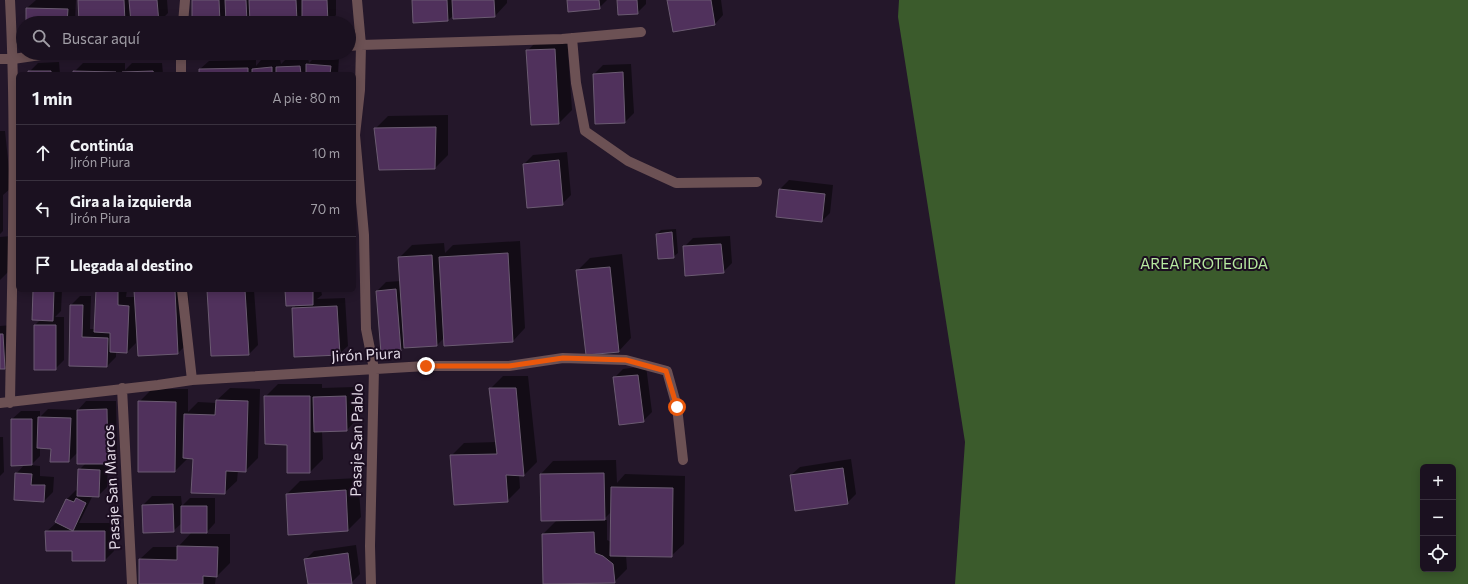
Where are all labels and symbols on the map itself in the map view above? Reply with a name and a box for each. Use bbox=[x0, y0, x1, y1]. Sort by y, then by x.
park label: AREA PROTEGIDA bbox=[1140, 254, 1268, 272]
street label: Jirón Piura bbox=[331, 343, 401, 365]
route end bbox=[417, 357, 435, 375]
street label: Pasaje San Pablo bbox=[346, 383, 366, 497]
route start bbox=[668, 398, 686, 416]
street label: Pasaje San Marcos bbox=[99, 424, 123, 550]

